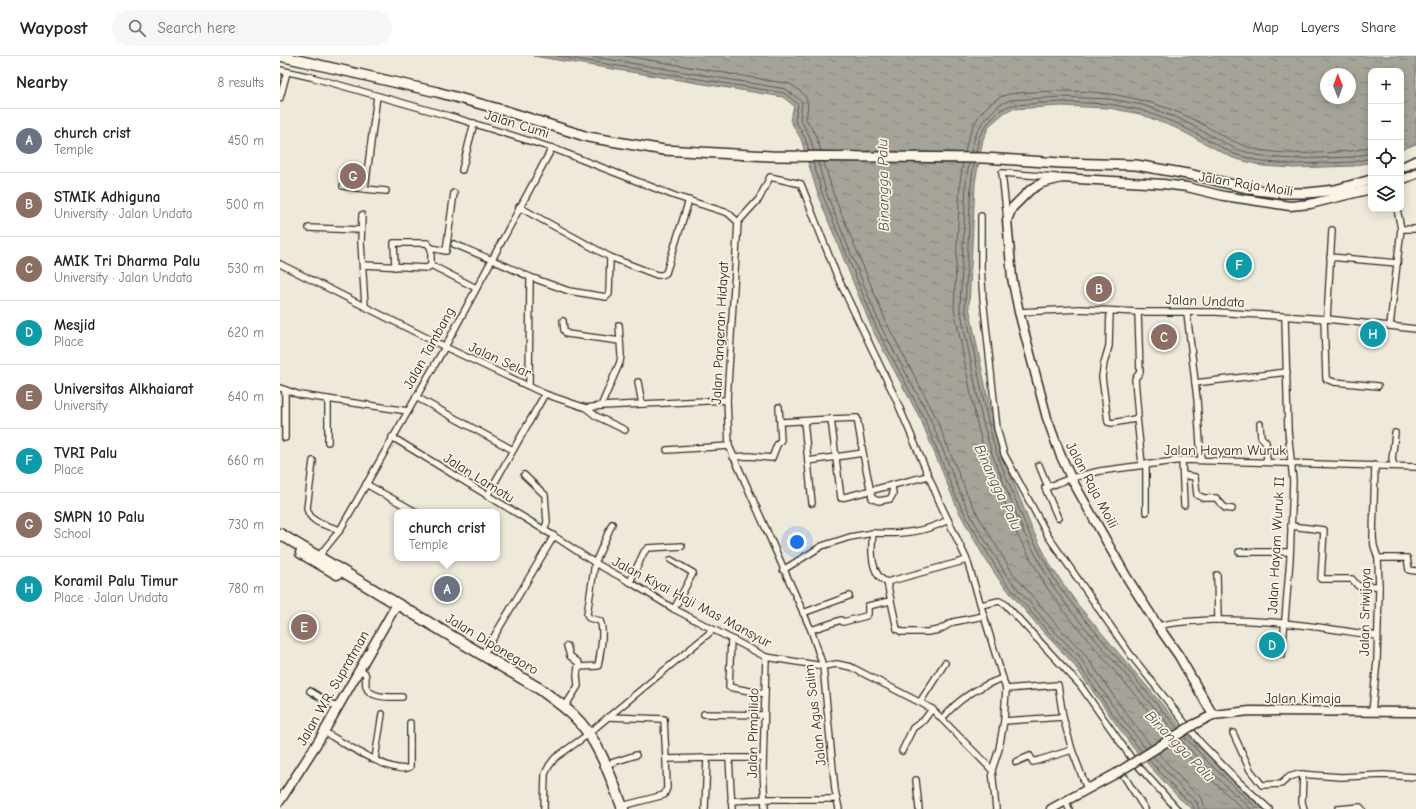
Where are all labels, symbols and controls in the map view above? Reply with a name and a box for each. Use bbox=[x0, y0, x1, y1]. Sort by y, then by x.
search box bbox=[112, 10, 392, 46]
text: Waypost bbox=[20, 17, 88, 39]
icon: search bbox=[126, 17, 148, 39]
text: Search here bbox=[158, 19, 236, 37]
text: Map bbox=[1252, 19, 1279, 36]
text: Layers bbox=[1301, 19, 1339, 36]
text: Share bbox=[1361, 19, 1396, 36]
north arrow bbox=[1320, 68, 1356, 104]
map controls bbox=[1368, 68, 1404, 212]
button: + bbox=[1368, 68, 1404, 104]
text: Nearby bbox=[16, 73, 67, 92]
text: 8 results bbox=[218, 75, 264, 90]
button: − bbox=[1368, 104, 1404, 140]
street label: Jalan Cumi bbox=[483, 106, 551, 142]
text: church crist bbox=[54, 124, 131, 142]
text: A bbox=[25, 133, 33, 148]
text: 450 m bbox=[228, 133, 264, 148]
water label: Binangga Palu bbox=[873, 138, 893, 231]
button: locate bbox=[1368, 140, 1404, 176]
text: Temple bbox=[54, 142, 93, 157]
pin: G bbox=[340, 161, 366, 191]
street label: Jalan Raja Moili bbox=[1198, 168, 1294, 200]
button: layers bbox=[1368, 176, 1404, 212]
text: STMIK Adhiguna bbox=[54, 188, 160, 206]
text: B bbox=[25, 197, 33, 212]
text: 500 m bbox=[226, 197, 264, 212]
text: University · Jalan Undata bbox=[54, 206, 192, 221]
pin: F bbox=[1226, 250, 1252, 280]
text: AMIK Tri Dharma Palu bbox=[54, 252, 200, 270]
street label: Jalan Pangeran Hidayat bbox=[708, 260, 732, 405]
text: C bbox=[25, 261, 33, 276]
text: 530 m bbox=[227, 261, 264, 276]
text: University · Jalan Undata bbox=[54, 270, 192, 285]
pin: B bbox=[1086, 274, 1112, 304]
street label: Jalan Undata bbox=[1165, 291, 1245, 311]
street label: Jalan Tambang bbox=[400, 304, 458, 392]
text: Mesjid bbox=[54, 316, 95, 334]
pin: H bbox=[1360, 319, 1386, 349]
pin: C bbox=[1151, 322, 1177, 352]
text: D bbox=[25, 325, 33, 340]
text: 620 m bbox=[227, 325, 264, 340]
text: Place bbox=[54, 334, 84, 349]
street label: Jalan Selar bbox=[466, 338, 534, 382]
text: Universitas Alkhaiarat bbox=[54, 380, 193, 398]
text: E bbox=[25, 389, 33, 404]
text: 640 m bbox=[228, 389, 264, 404]
text: University bbox=[54, 398, 108, 413]
street label: Jalan Raja Moili bbox=[1062, 439, 1122, 531]
water label: Binangga Palu bbox=[970, 441, 1026, 533]
street label: Jalan Hayam Wuruk bbox=[1164, 442, 1286, 459]
text: TVRI Palu bbox=[54, 444, 117, 462]
street label: Jalan Lamotu bbox=[440, 450, 518, 506]
text: F bbox=[25, 453, 33, 468]
text: 660 m bbox=[227, 453, 264, 468]
text: Place bbox=[54, 462, 84, 477]
street label: Jalan Hayam Wuruk II bbox=[1264, 476, 1288, 614]
text: SMPN 10 Palu bbox=[54, 508, 145, 526]
popup bbox=[394, 509, 500, 561]
text: G bbox=[24, 517, 34, 532]
text: 730 m bbox=[228, 517, 264, 532]
text: church crist bbox=[409, 519, 485, 537]
text: School bbox=[54, 526, 91, 541]
your location bbox=[787, 532, 807, 552]
text: Temple bbox=[409, 537, 448, 552]
street label: Jalan Kiyai Haji Mas Mansyur bbox=[609, 553, 775, 651]
street label: Jalan Sriwijaya bbox=[1356, 568, 1374, 656]
text: Koramil Palu Timur bbox=[54, 572, 178, 590]
pin: A bbox=[434, 574, 460, 604]
text: H bbox=[24, 581, 34, 596]
text: 780 m bbox=[228, 581, 264, 596]
text: Place · Jalan Undata bbox=[54, 590, 168, 605]
street label: Jalan Diponegoro bbox=[442, 610, 542, 678]
pin: E bbox=[291, 612, 317, 642]
street label: Jalan W.R. Supratman bbox=[293, 627, 373, 749]
pin: D bbox=[1259, 630, 1285, 660]
street label: Jalan Agus Salim bbox=[800, 663, 830, 767]
street label: Jalan Pimpilido bbox=[744, 688, 762, 778]
street label: Jalan Kimaja bbox=[1265, 690, 1341, 707]
water label: Binangga Palu bbox=[1141, 706, 1219, 786]

